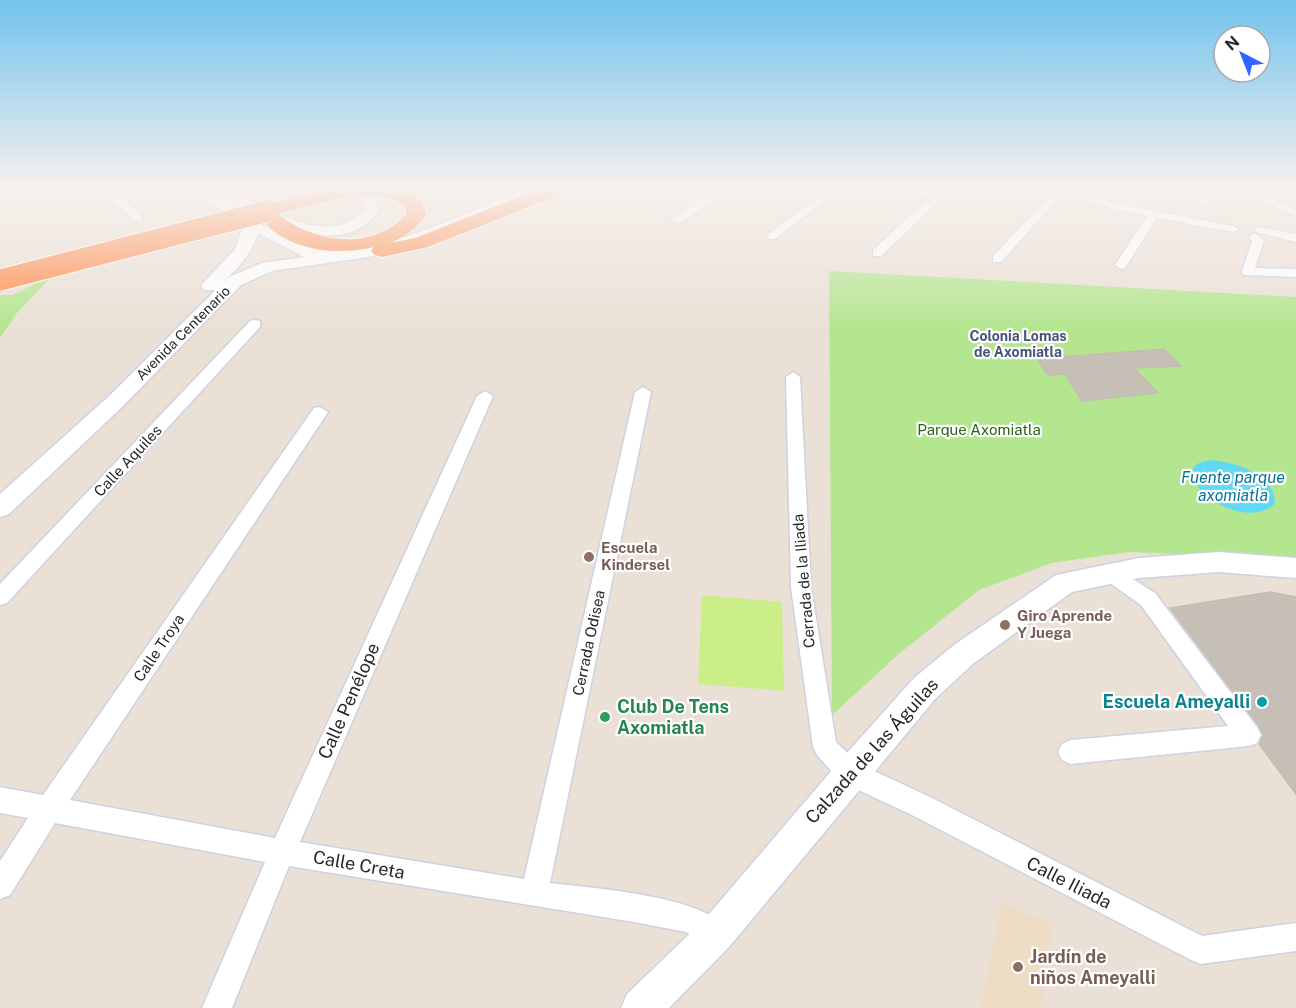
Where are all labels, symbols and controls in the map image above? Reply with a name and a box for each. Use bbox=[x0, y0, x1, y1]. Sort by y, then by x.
north arrow bbox=[1212, 24, 1272, 84]
text: N bbox=[1221, 32, 1243, 54]
street label: Avenida Centenario bbox=[133, 283, 233, 383]
district label: Colonia Lomas de Axomiatla bbox=[969, 328, 1067, 360]
street label: Calle Aquiles bbox=[90, 421, 165, 500]
park label: Parque Axomiatla bbox=[917, 421, 1041, 438]
water label: Fuente parque axomiatla bbox=[1181, 468, 1285, 505]
street label: Cerrada de la Iliada bbox=[789, 513, 818, 649]
place label: Escuela Kindersel bbox=[601, 539, 670, 573]
marker: Escuela Kindersel bbox=[582, 550, 596, 564]
street label: Cerrada Odisea bbox=[569, 589, 608, 697]
place label: Giro Aprende Y Juega bbox=[1017, 607, 1112, 641]
street label: Calle Troya bbox=[130, 611, 187, 685]
marker: Giro Aprende Y Juega bbox=[998, 618, 1012, 632]
street label: Calle Penélope bbox=[314, 639, 384, 762]
street label: Calzada de las Águilas bbox=[800, 673, 942, 828]
place label: Escuela Ameyalli bbox=[1103, 691, 1250, 712]
marker: Escuela Ameyalli bbox=[1255, 695, 1269, 709]
place label: Club De Tens Axomiatla bbox=[617, 696, 729, 738]
marker: Club De Tens Axomiatla bbox=[598, 710, 612, 724]
street label: Calle Creta bbox=[312, 846, 407, 883]
street label: Calle Iliada bbox=[1023, 852, 1115, 913]
place label: Jardín de niños Ameyalli bbox=[1030, 946, 1156, 988]
marker: Jardín de niños Ameyalli bbox=[1011, 960, 1025, 974]

